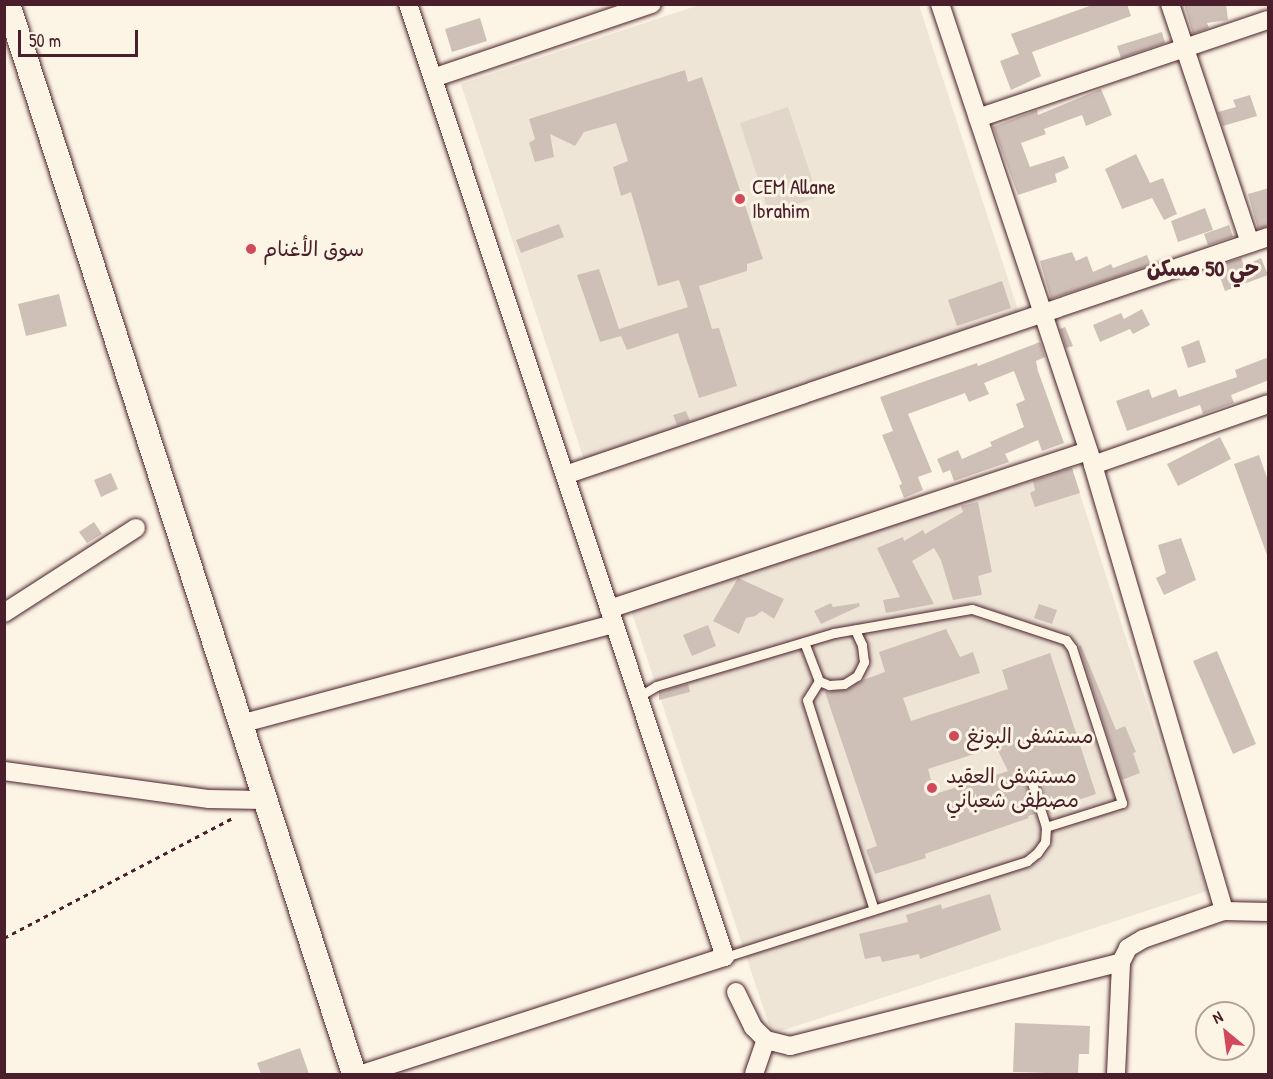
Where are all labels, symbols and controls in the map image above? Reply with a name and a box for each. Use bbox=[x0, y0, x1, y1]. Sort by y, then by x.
scale bar bbox=[21, 18, 141, 56]
text: 50 m bbox=[29, 28, 61, 53]
place label: CEM Allane Ibrahim bbox=[752, 174, 835, 224]
marker: CEM Allane Ibrahim bbox=[733, 192, 747, 206]
place label: سوق الأغنام bbox=[263, 236, 364, 262]
marker: سوق الأغنام bbox=[244, 242, 258, 256]
district label: حي 50 مسكن bbox=[1147, 256, 1259, 282]
place label: مستشفى البونغ bbox=[966, 723, 1094, 749]
marker: مستشفى البونغ bbox=[947, 729, 961, 743]
place label: مستشفى العقيد مصطفى شعباني bbox=[946, 763, 1079, 813]
marker: مستشفى العقيد مصطفى شعباني bbox=[923, 779, 941, 797]
north arrow bbox=[1195, 1001, 1255, 1061]
text: N bbox=[1208, 1005, 1226, 1029]

